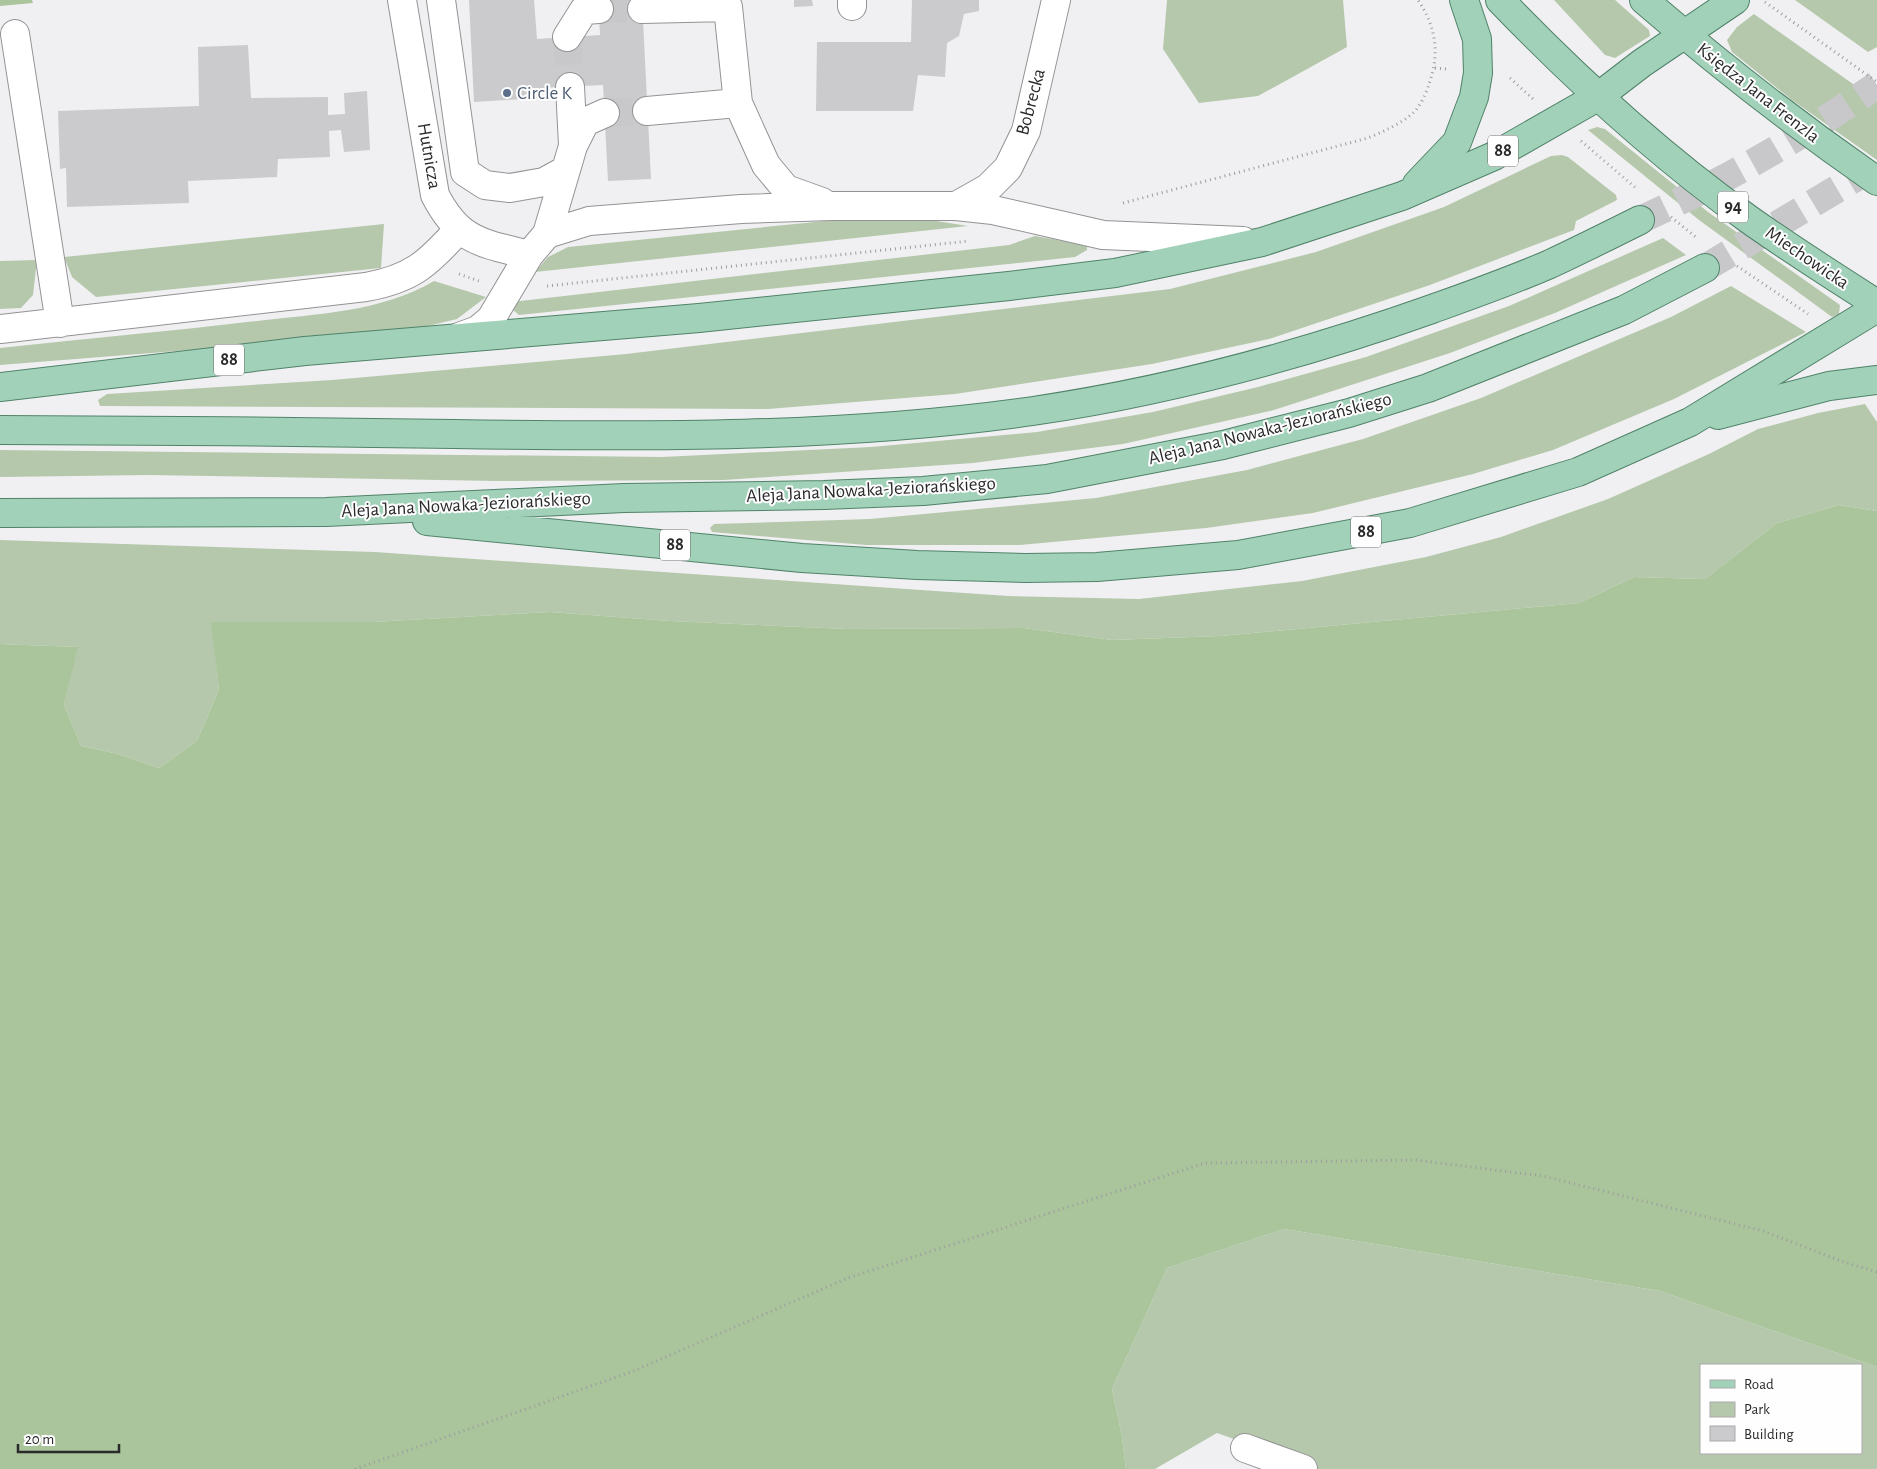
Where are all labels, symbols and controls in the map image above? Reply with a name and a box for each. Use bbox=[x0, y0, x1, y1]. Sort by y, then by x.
street label: Księdza Jana Frenzla bbox=[1693, 39, 1823, 147]
street label: Bobrecka bbox=[1013, 66, 1049, 137]
place label: Circle K bbox=[517, 84, 572, 103]
marker: Circle K bbox=[501, 87, 513, 99]
street label: Hutnicza bbox=[414, 121, 444, 191]
road number: 88 bbox=[1488, 136, 1518, 166]
road number: 94 bbox=[1718, 192, 1748, 222]
street label: Miechowicka bbox=[1762, 223, 1852, 293]
road number: 88 bbox=[214, 344, 244, 376]
street label: Aleja Jana Nowaka-Jeziorańskiego bbox=[1146, 390, 1394, 468]
street label: Aleja Jana Nowaka-Jeziorańskiego bbox=[746, 474, 996, 506]
street label: Aleja Jana Nowaka-Jeziorańskiego bbox=[341, 489, 591, 521]
road number: 88 bbox=[1351, 516, 1381, 548]
road number: 88 bbox=[660, 530, 690, 560]
legend bbox=[1700, 1364, 1862, 1454]
text: Road bbox=[1744, 1377, 1774, 1392]
text: Park bbox=[1744, 1402, 1770, 1417]
scale bar bbox=[18, 1422, 119, 1454]
text: Building bbox=[1744, 1427, 1794, 1442]
text: 20 m bbox=[25, 1432, 54, 1447]

